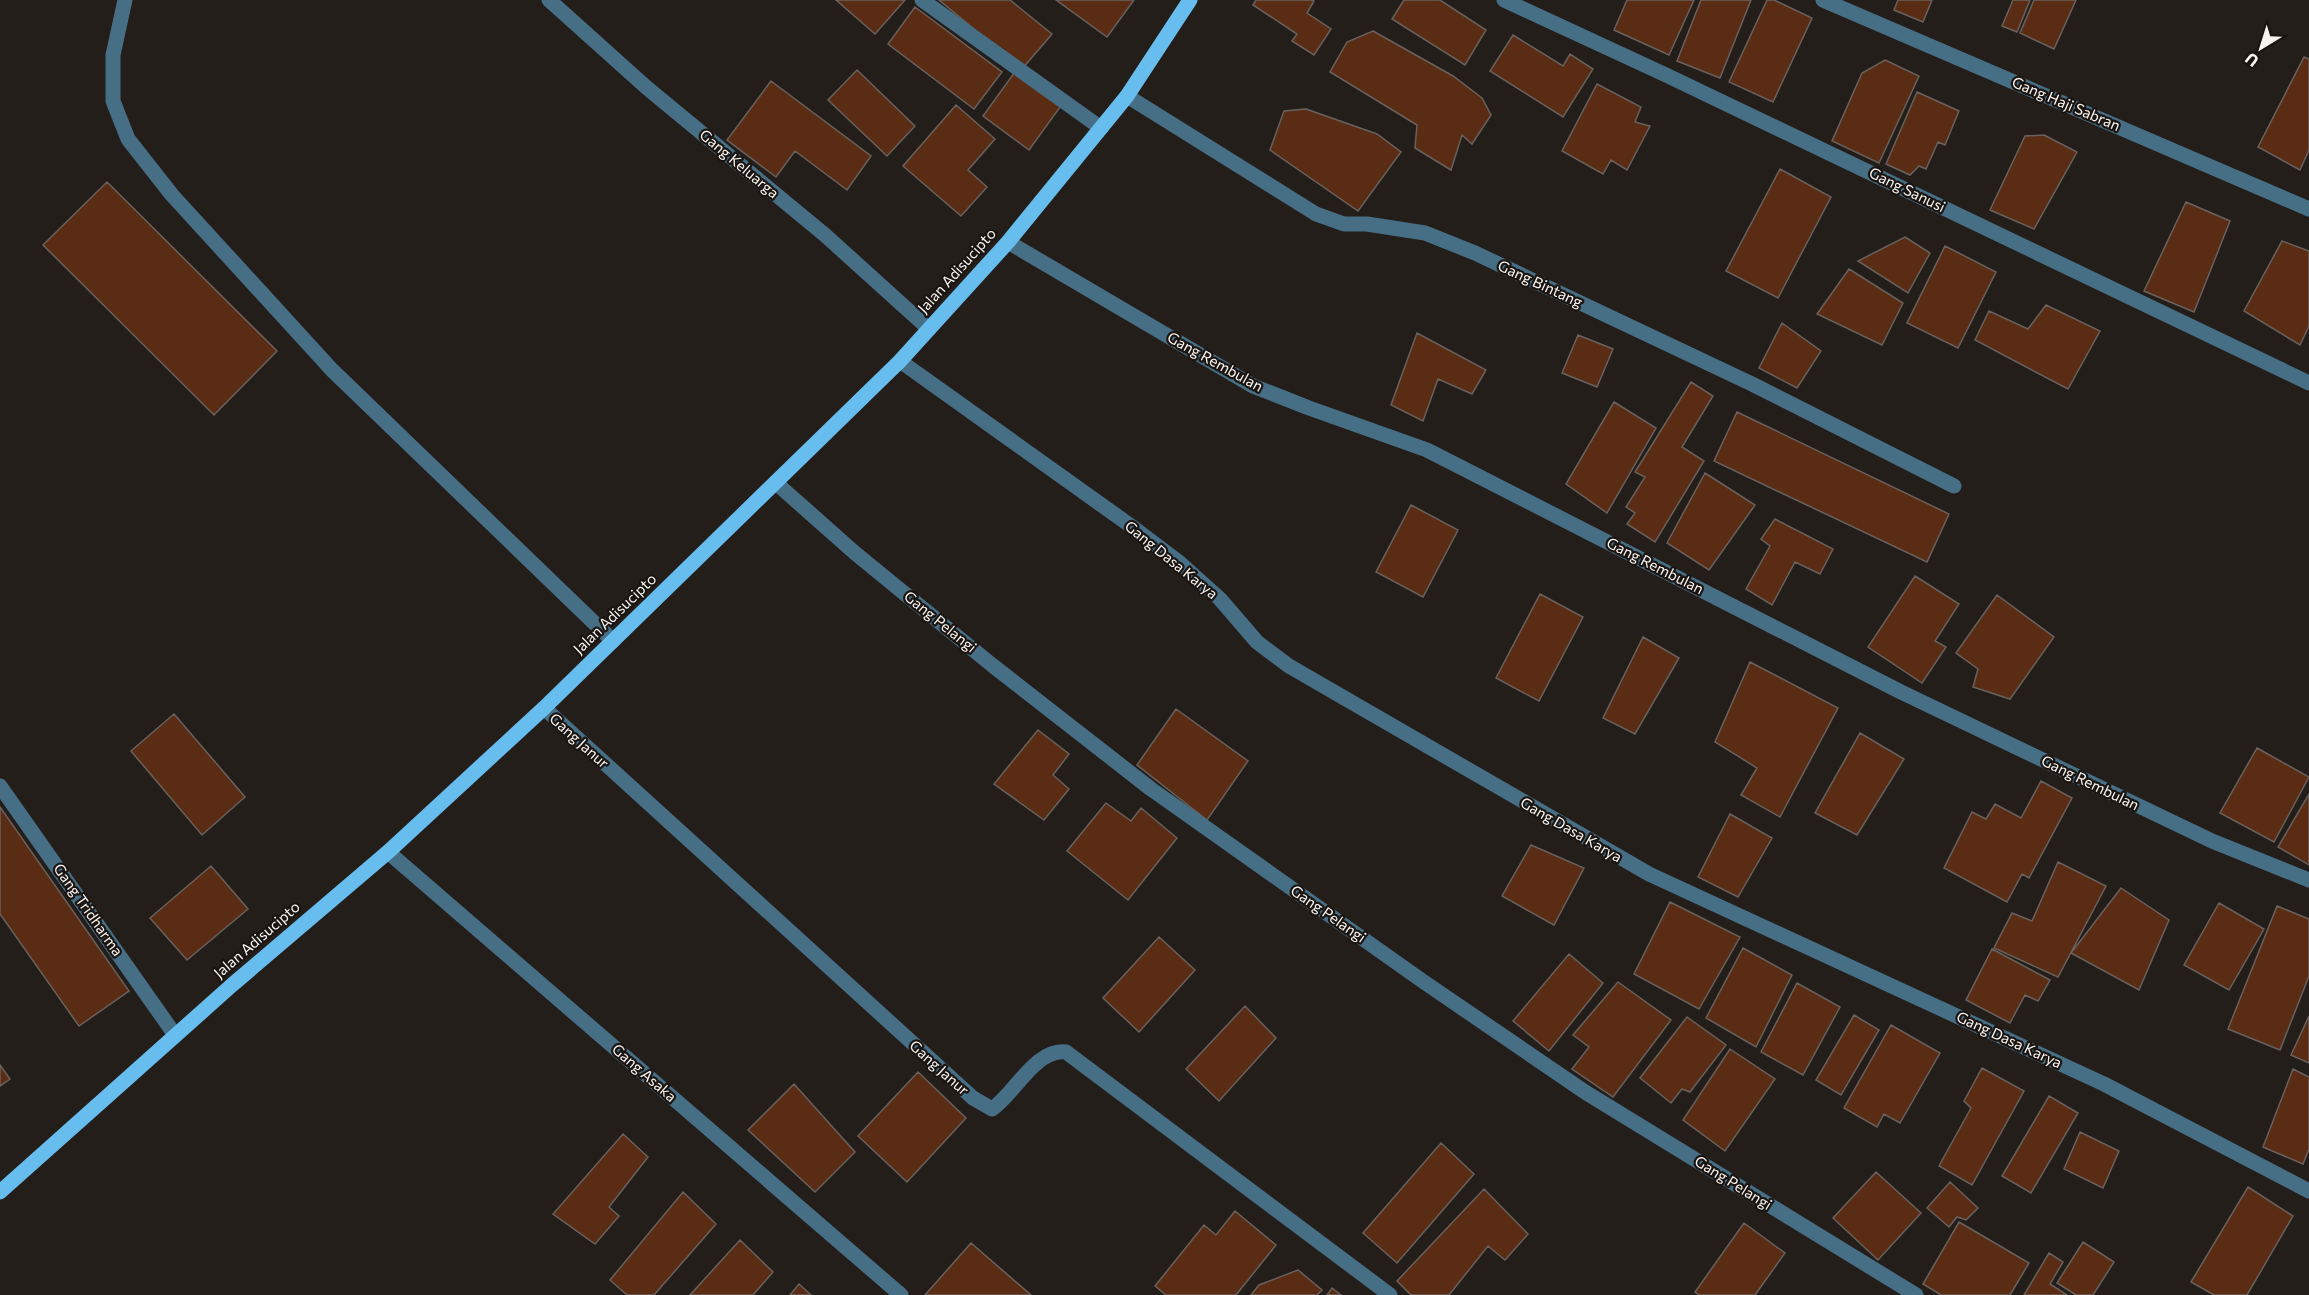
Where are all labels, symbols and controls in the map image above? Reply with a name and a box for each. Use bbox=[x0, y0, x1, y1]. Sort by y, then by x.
north arrow bbox=[2231, 18, 2291, 78]
text: U bbox=[2241, 49, 2262, 71]
street label: Gang Haji Sabran bbox=[2010, 72, 2123, 134]
street label: Gang Keluarga bbox=[696, 125, 783, 202]
street label: Gang Sanusi bbox=[1866, 163, 1949, 215]
street label: Jalan Adisucipto bbox=[913, 224, 999, 317]
street label: Gang Bintang bbox=[1495, 256, 1586, 311]
street label: Gang Rembulan bbox=[1165, 327, 1266, 395]
street label: Gang Dasa Karya bbox=[1122, 516, 1222, 602]
street label: Gang Rembulan bbox=[1604, 533, 1707, 597]
street label: Jalan Adisucipto bbox=[569, 569, 659, 657]
street label: Gang Pelangi bbox=[901, 587, 980, 656]
street label: Gang Janur bbox=[546, 709, 613, 772]
street label: Gang Rembulan bbox=[2039, 751, 2142, 814]
street label: Gang Dasa Karya bbox=[1518, 793, 1625, 865]
street label: Gang Tridharma bbox=[50, 860, 127, 959]
street label: Gang Pelangi bbox=[1287, 881, 1370, 946]
street label: Jalan Adisucipto bbox=[210, 897, 303, 982]
street label: Gang Dasa Karya bbox=[1954, 1007, 2065, 1071]
street label: Gang Janur bbox=[906, 1036, 973, 1099]
street label: Gang Asaka bbox=[609, 1039, 681, 1105]
street label: Gang Pelangi bbox=[1692, 1151, 1776, 1213]

